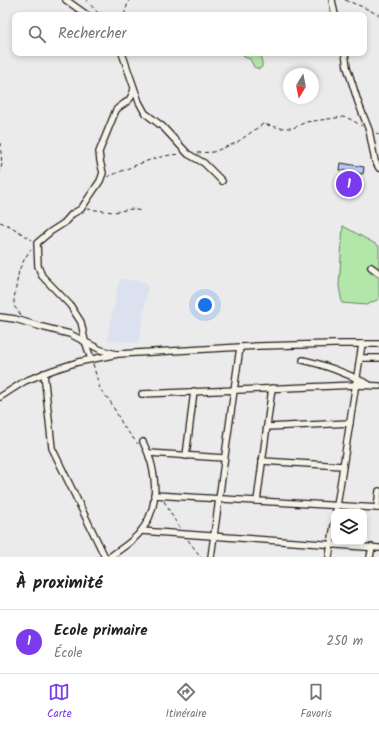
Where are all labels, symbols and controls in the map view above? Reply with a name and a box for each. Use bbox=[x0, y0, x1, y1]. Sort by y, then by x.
search box bbox=[12, 12, 367, 56]
text: Rechercher bbox=[58, 22, 126, 46]
icon: search bbox=[26, 23, 48, 45]
north arrow bbox=[283, 68, 319, 104]
pin: 1 bbox=[336, 169, 362, 199]
your location bbox=[195, 295, 215, 315]
map controls bbox=[331, 509, 367, 545]
button: layers bbox=[331, 509, 367, 545]
text: À proximité bbox=[16, 570, 103, 597]
text: Ecole primaire bbox=[54, 619, 148, 643]
text: 1 bbox=[27, 631, 31, 652]
text: 250 m bbox=[326, 631, 363, 652]
text: École bbox=[54, 643, 82, 664]
tab: Carte bbox=[47, 681, 72, 723]
tab: Itinéraire bbox=[166, 681, 207, 723]
tab: Favoris bbox=[301, 681, 332, 723]

